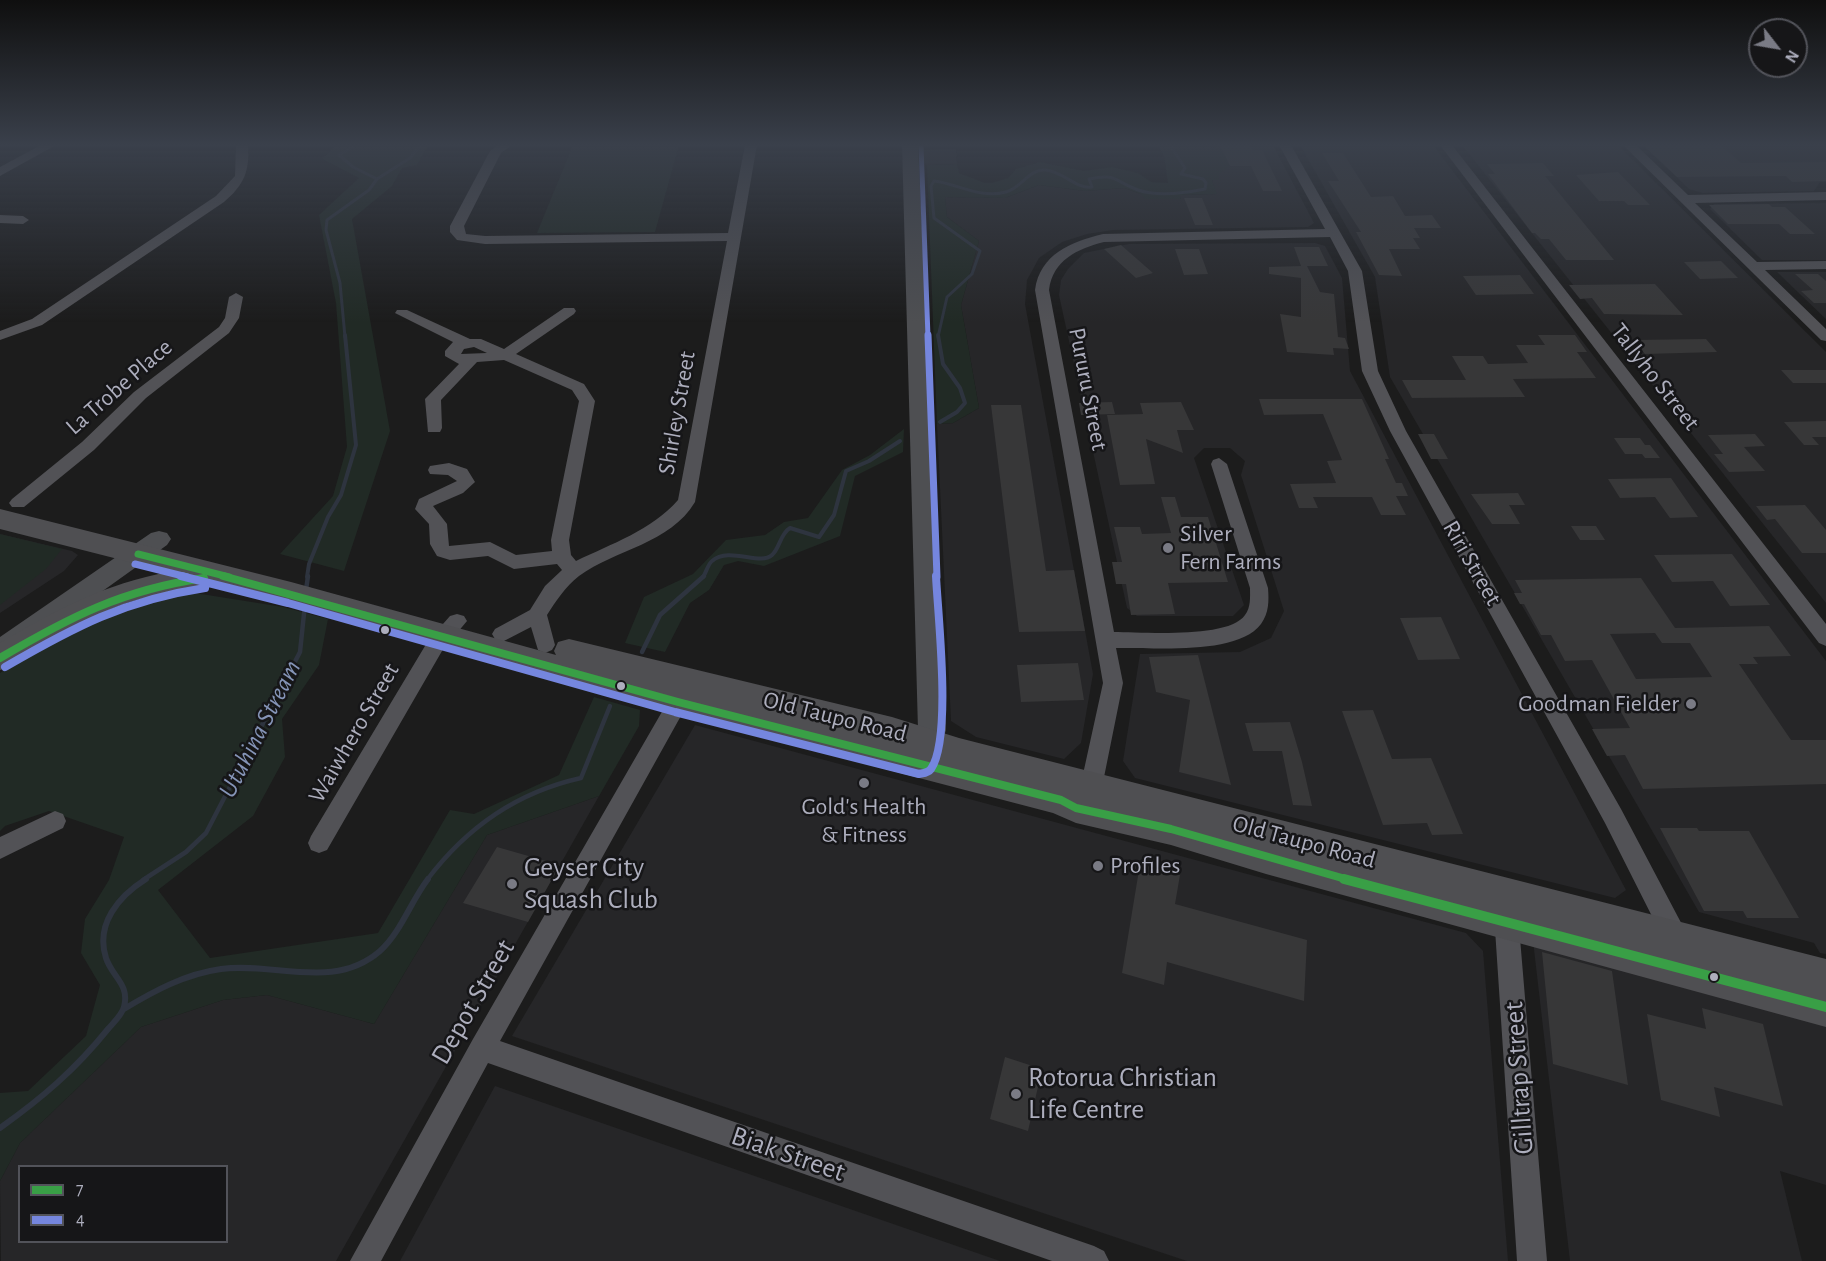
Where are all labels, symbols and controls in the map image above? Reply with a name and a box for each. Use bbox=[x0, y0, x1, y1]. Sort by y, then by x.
north arrow bbox=[1748, 18, 1808, 78]
text: N bbox=[1782, 47, 1801, 65]
street label: Tallyho Street bbox=[1604, 318, 1706, 436]
street label: Pururu Street bbox=[1062, 325, 1114, 453]
street label: La Trobe Place bbox=[60, 333, 178, 441]
street label: Shirley Street bbox=[652, 349, 702, 477]
street label: Riri Street bbox=[1436, 515, 1508, 611]
place label: Silver Fern Farms bbox=[1180, 520, 1281, 576]
marker: Silver Fern Farms bbox=[1161, 541, 1175, 555]
unlabelled marker bbox=[379, 624, 391, 636]
water label: Utuhina Stream bbox=[212, 655, 308, 803]
street label: Waiwhero Street bbox=[302, 658, 406, 808]
unlabelled marker bbox=[615, 680, 627, 692]
street label: Old Taupo Road bbox=[760, 685, 910, 749]
place label: Goodman Fielder bbox=[1518, 690, 1679, 718]
marker: Goodman Fielder bbox=[1684, 697, 1698, 711]
marker: Gold's Health & Fitness bbox=[857, 776, 871, 790]
place label: Gold's Health & Fitness bbox=[801, 793, 927, 849]
street label: Old Taupo Road bbox=[1229, 809, 1379, 875]
place label: Geyser City Squash Club bbox=[524, 851, 658, 917]
place label: Profiles bbox=[1110, 852, 1180, 880]
marker: Profiles bbox=[1091, 859, 1105, 873]
marker: Geyser City Squash Club bbox=[505, 877, 519, 891]
street label: Depot Street bbox=[424, 934, 522, 1070]
unlabelled marker bbox=[1708, 971, 1720, 983]
street label: Gilltrap Street bbox=[1497, 1001, 1541, 1155]
place label: Rotorua Christian Life Centre bbox=[1028, 1061, 1217, 1127]
marker: Rotorua Christian Life Centre bbox=[1009, 1087, 1023, 1101]
street label: Biak Street bbox=[727, 1119, 849, 1189]
legend bbox=[18, 1165, 228, 1243]
text: 7 bbox=[76, 1181, 84, 1199]
text: 4 bbox=[76, 1211, 85, 1229]

